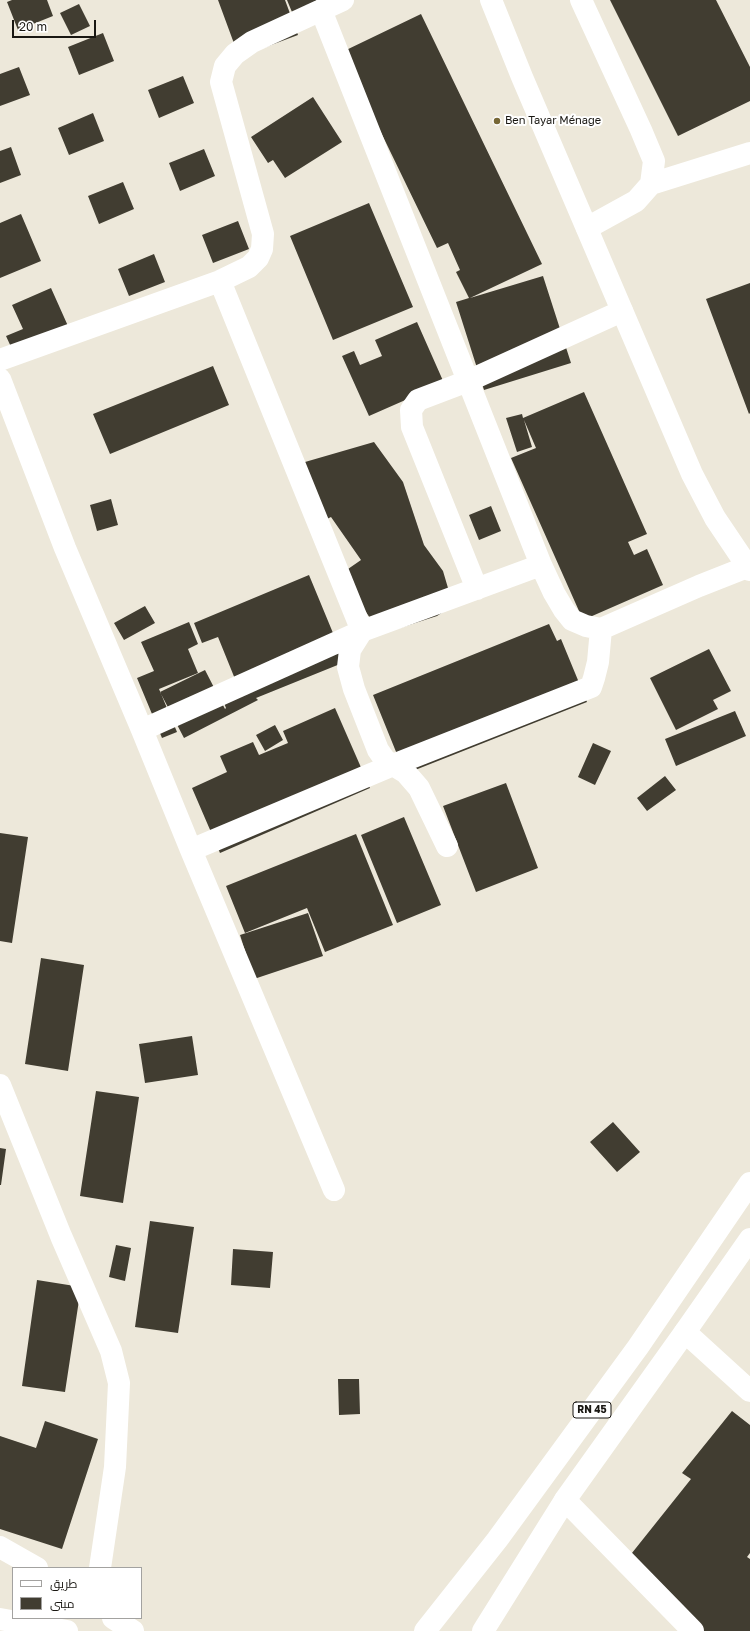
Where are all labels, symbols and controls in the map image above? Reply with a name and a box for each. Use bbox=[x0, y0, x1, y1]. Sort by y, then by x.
scale bar bbox=[14, 12, 98, 38]
text: 20 m bbox=[19, 19, 47, 34]
place label: Ben Tayar Ménage bbox=[505, 114, 601, 128]
marker: Ben Tayar Ménage bbox=[492, 116, 502, 126]
road number: RN 45 bbox=[573, 1402, 611, 1418]
legend bbox=[12, 1567, 142, 1619]
text: طريق bbox=[50, 1576, 77, 1591]
text: مبنى bbox=[50, 1596, 75, 1611]

